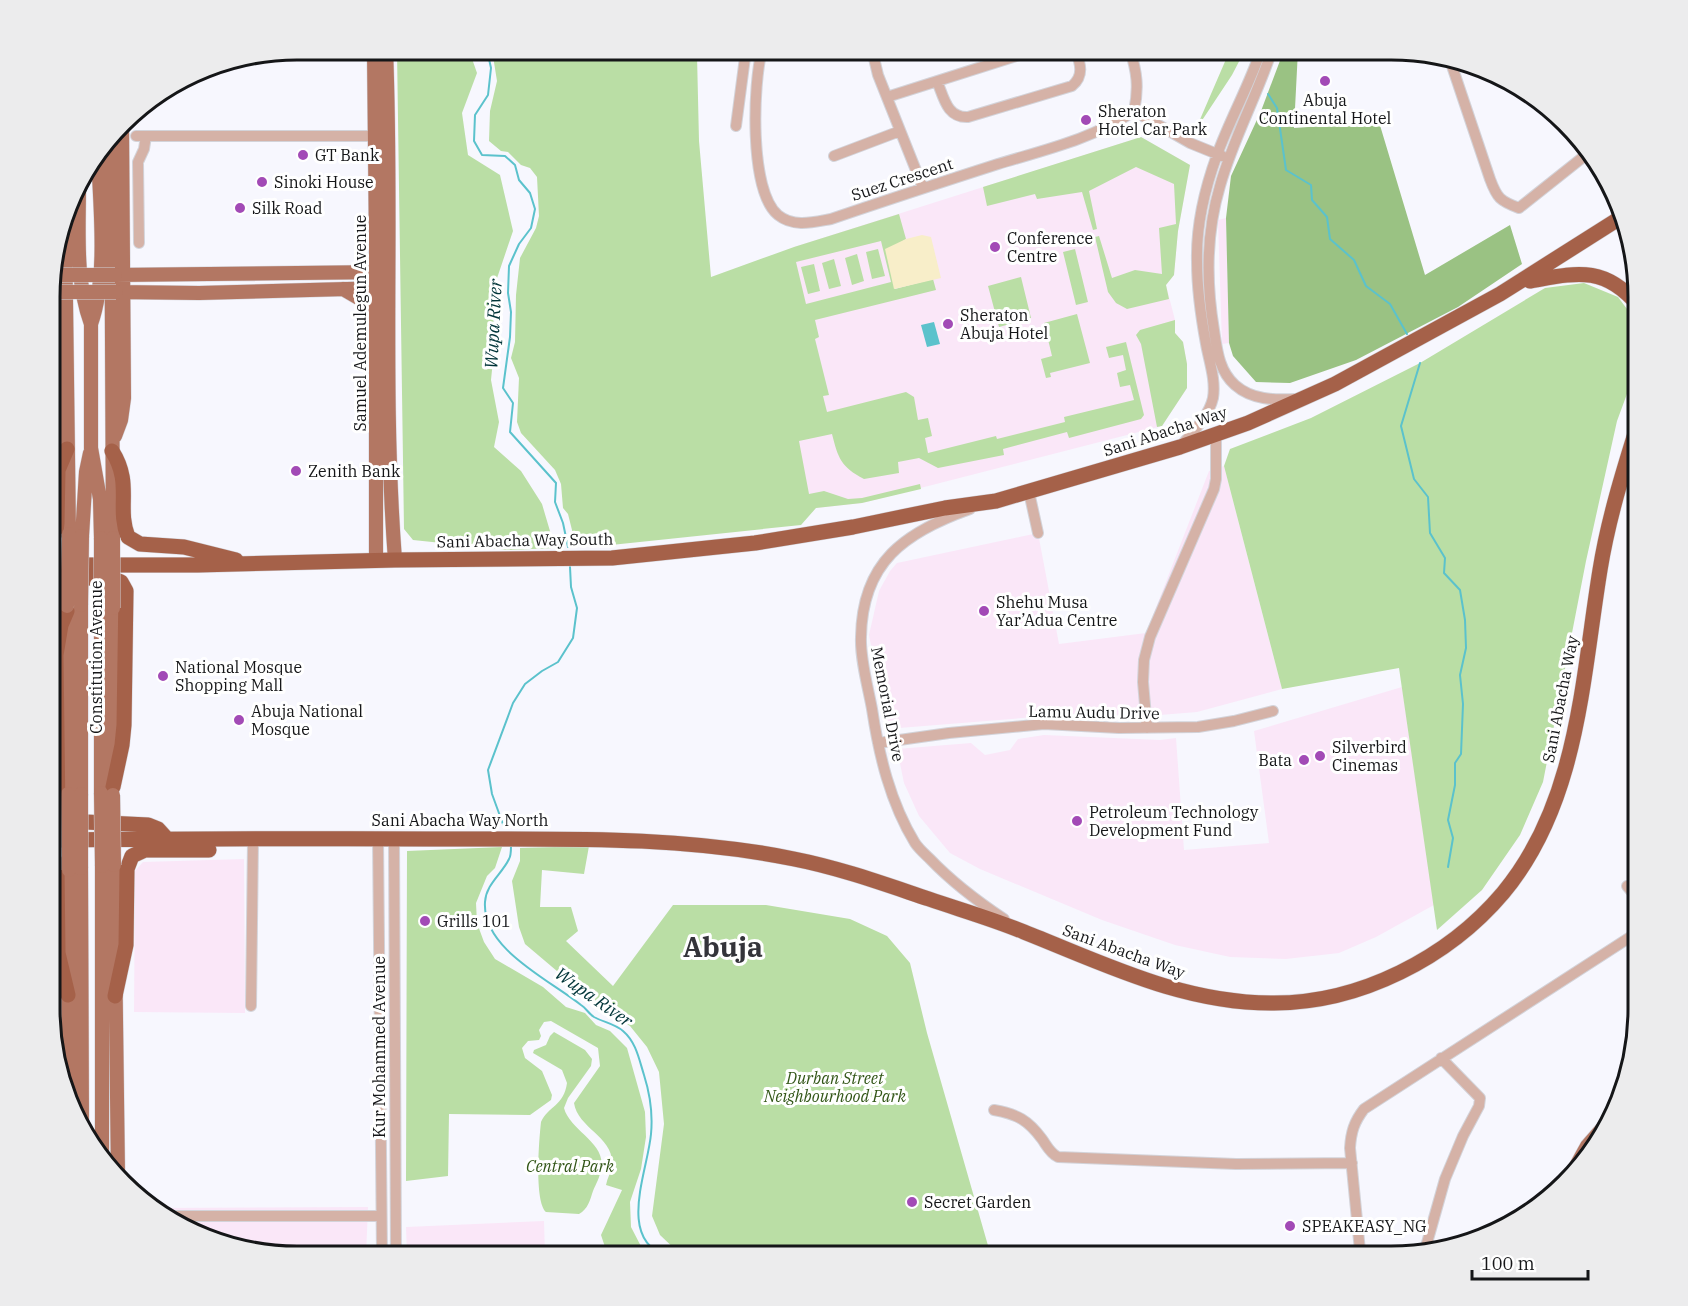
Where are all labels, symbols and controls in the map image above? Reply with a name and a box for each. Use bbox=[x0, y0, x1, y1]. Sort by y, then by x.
marker: Abuja Continental Hotel bbox=[1318, 74, 1332, 88]
place label: Abuja Continental Hotel bbox=[1259, 90, 1392, 128]
place label: Sheraton Hotel Car Park bbox=[1098, 101, 1208, 139]
marker: Sheraton Hotel Car Park bbox=[1079, 113, 1093, 127]
place label: GT Bank bbox=[315, 145, 380, 165]
marker: GT Bank bbox=[296, 148, 310, 162]
street label: Suez Crescent bbox=[849, 153, 956, 205]
place label: Sinoki House bbox=[274, 172, 374, 192]
marker: Sinoki House bbox=[255, 175, 269, 189]
place label: Silk Road bbox=[252, 198, 323, 218]
marker: Silk Road bbox=[233, 201, 247, 215]
street label: Samuel Ademulegun Avenue bbox=[350, 215, 370, 431]
place label: Conference Centre bbox=[1007, 228, 1093, 266]
marker: Conference Centre bbox=[988, 240, 1002, 254]
water label: Wupa River bbox=[479, 277, 507, 369]
place label: Sheraton Abuja Hotel bbox=[960, 305, 1049, 343]
marker: Sheraton Abuja Hotel bbox=[941, 317, 955, 331]
street label: Sani Abacha Way bbox=[1101, 401, 1230, 460]
place label: Zenith Bank bbox=[308, 461, 401, 481]
marker: Zenith Bank bbox=[289, 464, 303, 478]
street label: Sani Abacha Way South bbox=[437, 528, 613, 552]
street label: Constitution Avenue bbox=[86, 580, 106, 734]
place label: Shehu Musa Yar’Adua Centre bbox=[996, 592, 1117, 630]
marker: Shehu Musa Yar’Adua Centre bbox=[977, 604, 991, 618]
street label: Sani Abacha Way bbox=[1538, 633, 1582, 764]
street label: Memorial Drive bbox=[867, 645, 909, 763]
place label: National Mosque Shopping Mall bbox=[175, 657, 302, 695]
marker: National Mosque Shopping Mall bbox=[156, 669, 170, 683]
place label: Abuja National Mosque bbox=[251, 701, 363, 739]
street label: Lamu Audu Drive bbox=[1028, 701, 1160, 723]
marker: Abuja National Mosque bbox=[232, 713, 246, 727]
place label: Silverbird Cinemas bbox=[1332, 737, 1407, 775]
marker: Silverbird Cinemas bbox=[1313, 749, 1327, 763]
place label: Bata bbox=[1258, 750, 1292, 770]
marker: Bata bbox=[1297, 753, 1311, 767]
place label: Petroleum Technology Development Fund bbox=[1089, 802, 1259, 840]
street label: Sani Abacha Way North bbox=[372, 810, 548, 830]
marker: Petroleum Technology Development Fund bbox=[1070, 814, 1084, 828]
place label: Grills 101 bbox=[437, 911, 511, 931]
marker: Grills 101 bbox=[418, 914, 432, 928]
street label: Sani Abacha Way bbox=[1060, 920, 1188, 983]
district label: Abuja bbox=[683, 928, 763, 965]
street label: Kur Mohammed Avenue bbox=[369, 956, 389, 1138]
water label: Wupa River bbox=[551, 962, 638, 1033]
park label: Durban Street Neighbourhood Park bbox=[763, 1068, 906, 1106]
park label: Central Park bbox=[526, 1156, 614, 1176]
place label: Secret Garden bbox=[924, 1192, 1031, 1212]
marker: Secret Garden bbox=[905, 1195, 919, 1209]
place label: SPEAKEASY_NG bbox=[1302, 1216, 1427, 1236]
marker: SPEAKEASY_NG bbox=[1283, 1219, 1297, 1233]
scale bar bbox=[1472, 1243, 1588, 1281]
text: 100 m bbox=[1481, 1252, 1535, 1275]

